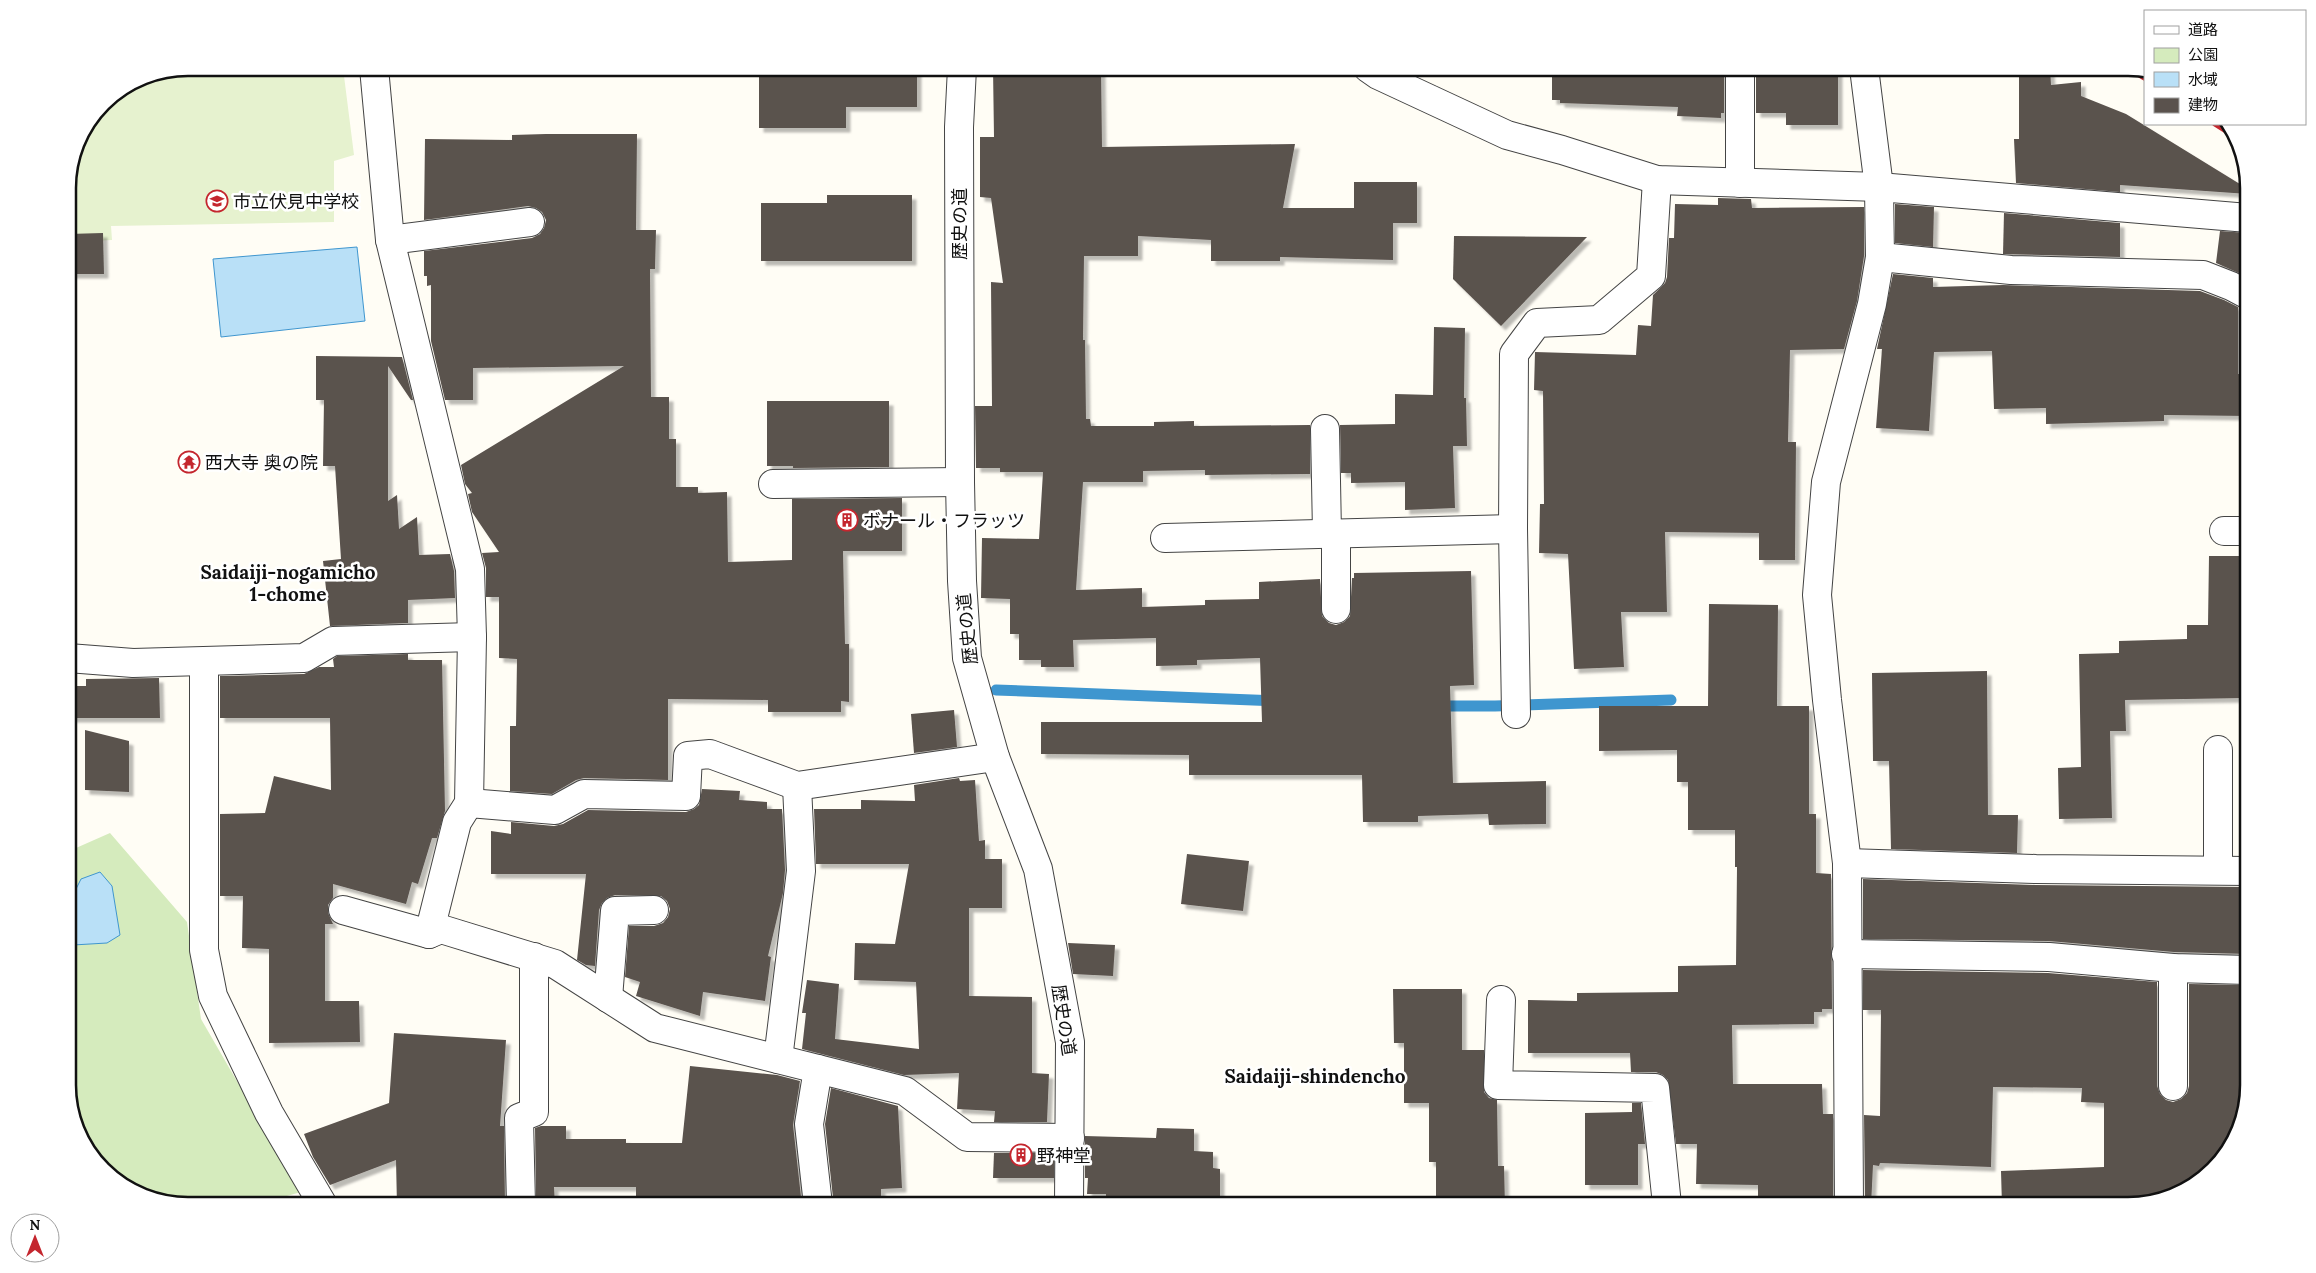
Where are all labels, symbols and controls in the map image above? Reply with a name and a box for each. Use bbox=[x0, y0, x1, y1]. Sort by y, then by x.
legend bbox=[2144, 10, 2306, 125]
text: 道路 bbox=[2188, 20, 2218, 39]
text: 公園 bbox=[2188, 45, 2218, 64]
text: 水域 bbox=[2188, 70, 2218, 89]
text: 建物 bbox=[2188, 95, 2218, 114]
street label: 歴史の道 bbox=[948, 188, 971, 260]
school or university icon: 市立伏見中学校 bbox=[205, 189, 229, 213]
place label: 市立伏見中学校 bbox=[233, 190, 359, 213]
temple icon: 西大寺 奥の院 bbox=[177, 450, 201, 474]
place label: 西大寺 奥の院 bbox=[205, 451, 318, 474]
building icon: ボナール・フラッツ bbox=[835, 508, 859, 532]
place label: ボナール・フラッツ bbox=[863, 509, 1025, 532]
district label: Saidaiji-nogamicho 1-chome bbox=[200, 560, 376, 606]
street label: 歴史の道 bbox=[952, 592, 982, 666]
street label: 歴史の道 bbox=[1047, 983, 1081, 1057]
district label: Saidaiji-shindencho bbox=[1224, 1064, 1406, 1088]
building icon: 野神堂 bbox=[1009, 1143, 1033, 1167]
place label: 野神堂 bbox=[1037, 1144, 1091, 1167]
north arrow bbox=[10, 1213, 60, 1263]
text: N bbox=[30, 1216, 41, 1234]

